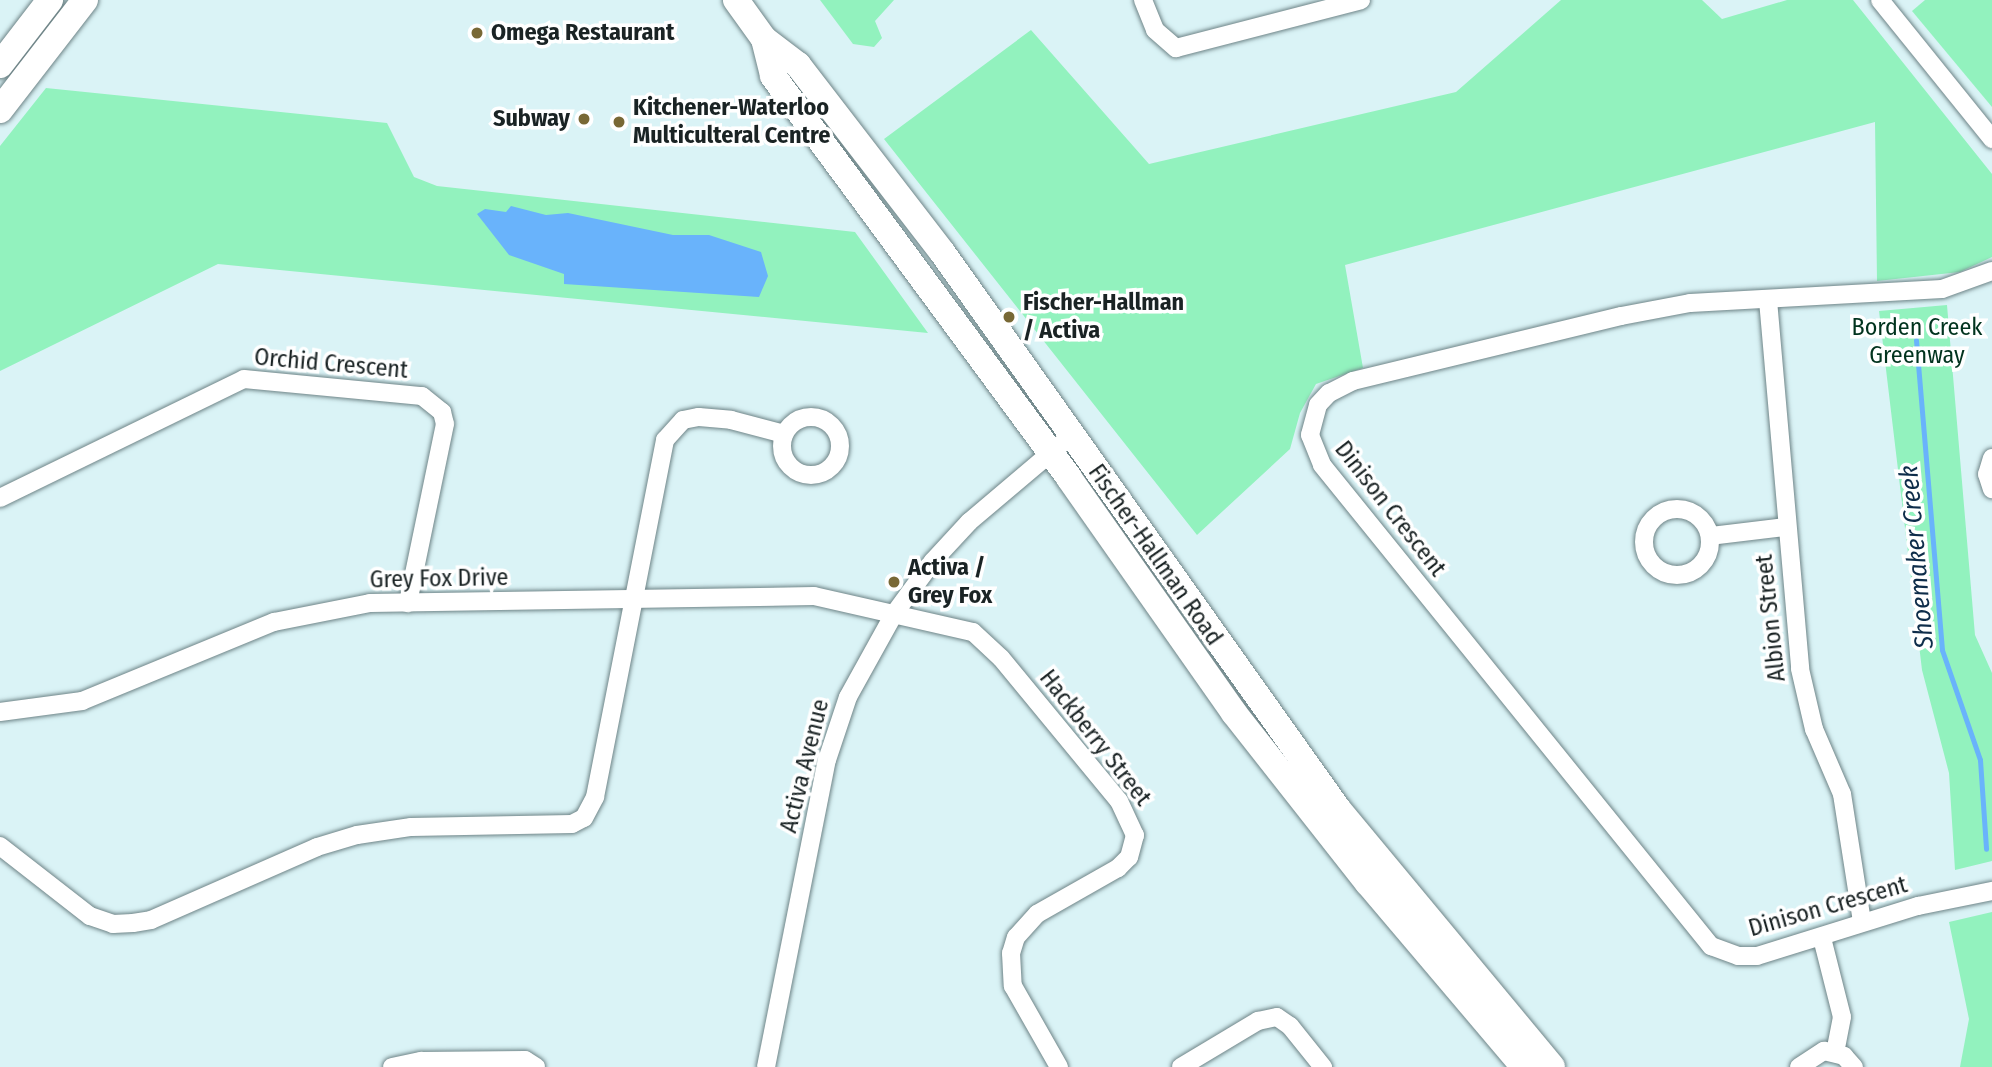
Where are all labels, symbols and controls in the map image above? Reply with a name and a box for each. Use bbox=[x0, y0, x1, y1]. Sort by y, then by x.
place label: Omega Restaurant bbox=[491, 19, 674, 47]
marker: Omega Restaurant bbox=[469, 25, 485, 41]
place label: Kitchener-Waterloo Multiculteral Centre bbox=[633, 94, 830, 150]
place label: Subway bbox=[493, 105, 570, 133]
marker: Subway bbox=[576, 111, 592, 127]
marker: Kitchener-Waterloo Multiculteral Centre bbox=[611, 114, 627, 130]
place label: Fischer-Hallman / Activa bbox=[1023, 289, 1184, 345]
marker: Fischer-Hallman / Activa bbox=[1001, 309, 1017, 325]
park label: Borden Creek Greenway bbox=[1852, 314, 1982, 370]
street label: Orchid Crescent bbox=[253, 343, 409, 385]
street label: Dinison Crescent bbox=[1328, 436, 1452, 582]
street label: Fischer-Hallman Road bbox=[1082, 459, 1228, 651]
water label: Shoemaker Creek bbox=[1893, 464, 1941, 650]
street label: Albion Street bbox=[1750, 553, 1792, 683]
place label: Activa / Grey Fox bbox=[908, 554, 992, 610]
street label: Grey Fox Drive bbox=[369, 563, 509, 595]
marker: Activa / Grey Fox bbox=[886, 574, 902, 590]
street label: Hackberry Street bbox=[1033, 664, 1157, 812]
street label: Activa Avenue bbox=[774, 696, 836, 836]
street label: Dinison Crescent bbox=[1745, 871, 1911, 943]

